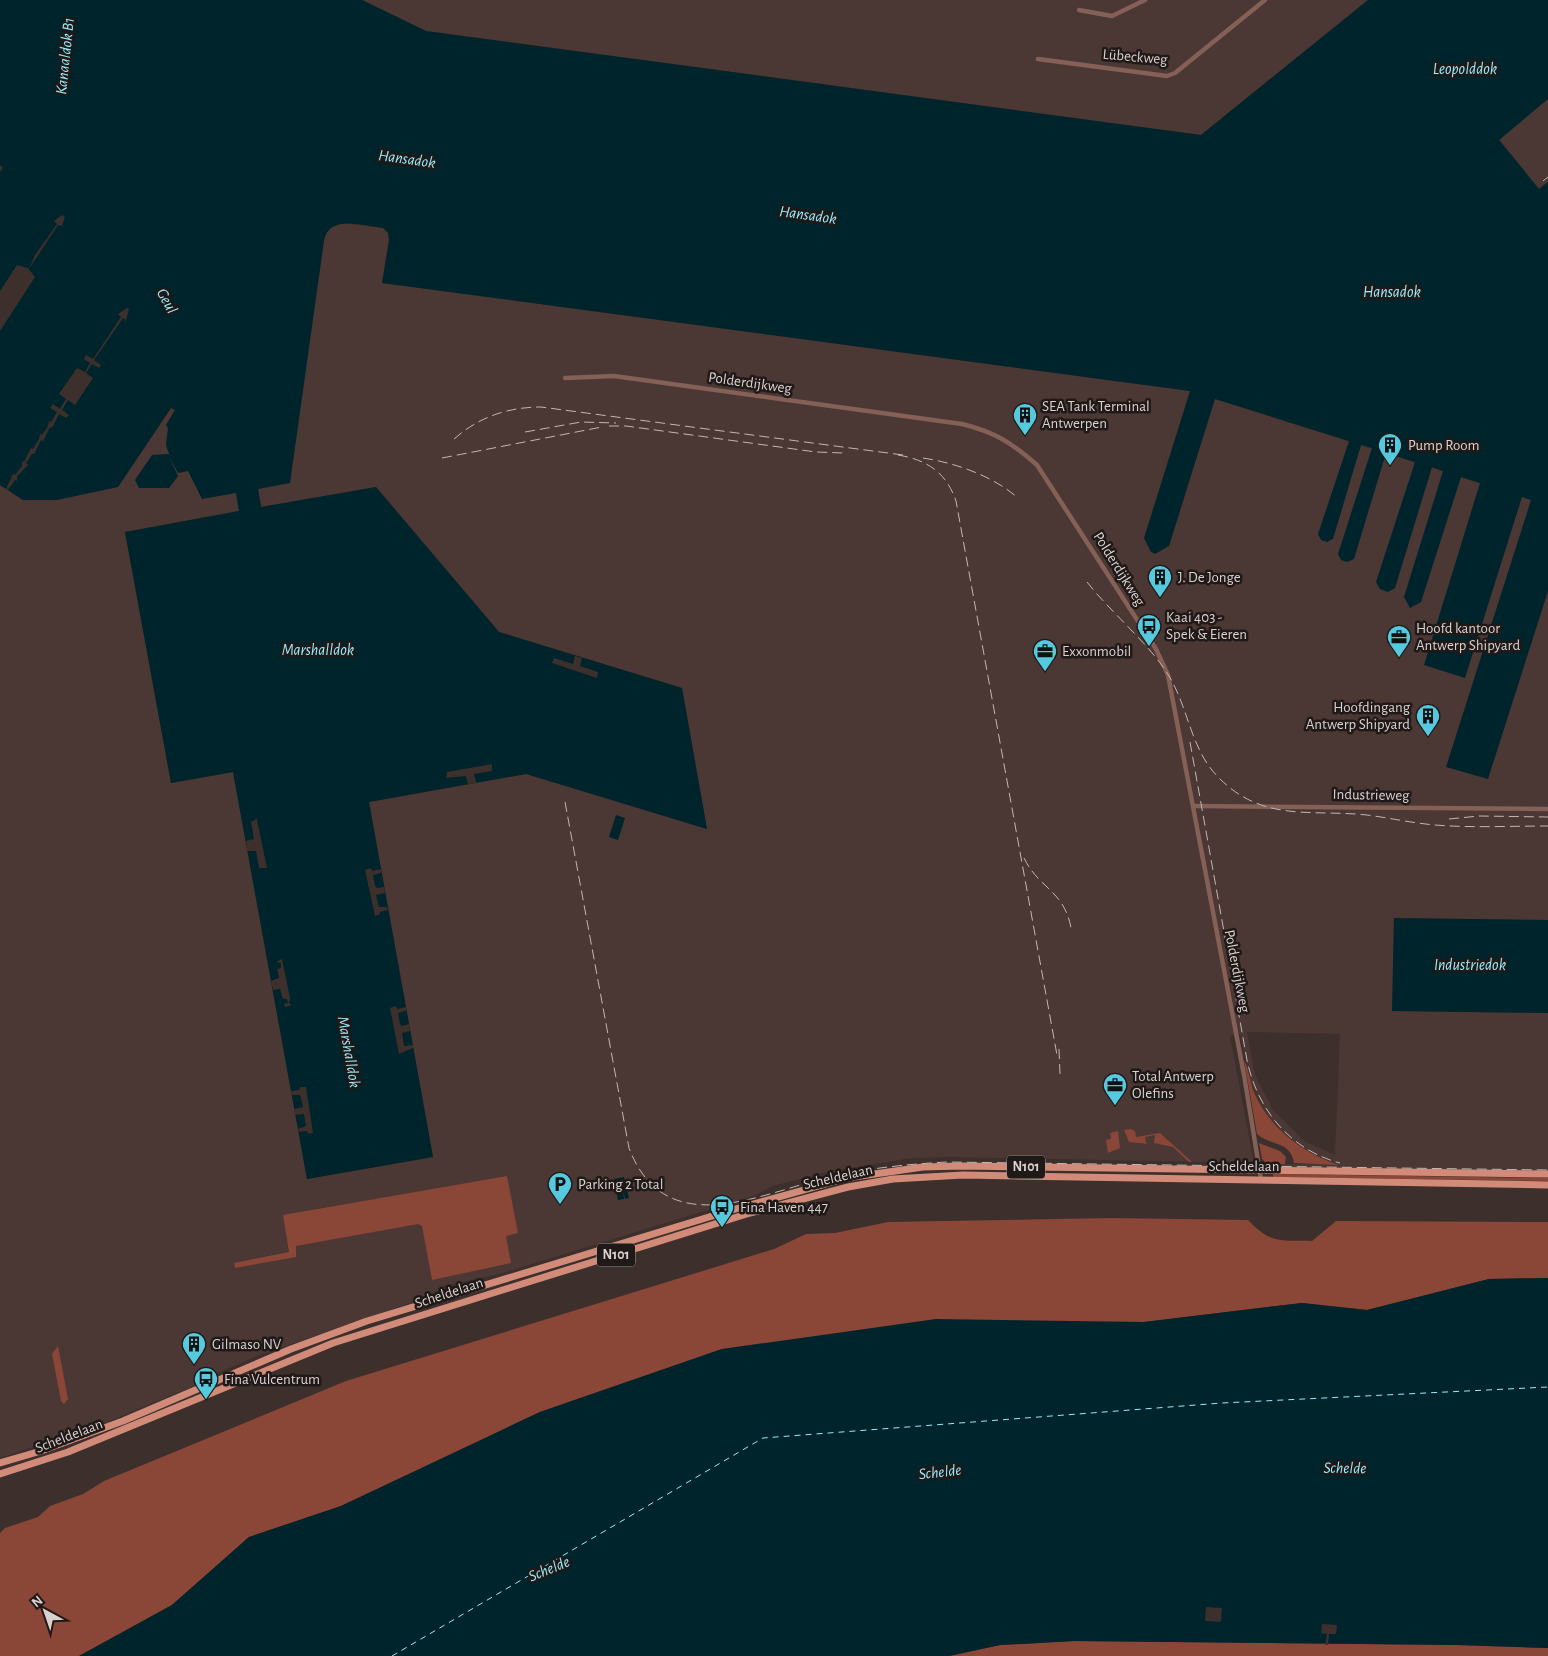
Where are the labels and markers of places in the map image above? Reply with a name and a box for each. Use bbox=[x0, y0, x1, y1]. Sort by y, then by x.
place label: SEA Tank Terminal Antwerpen bbox=[1042, 399, 1150, 431]
building icon: SEA Tank Terminal Antwerpen bbox=[1012, 402, 1038, 436]
building icon: Pump Room bbox=[1377, 432, 1403, 466]
place label: Pump Room bbox=[1408, 438, 1480, 453]
building icon: J. De Jonge bbox=[1147, 564, 1173, 598]
place label: J. De Jonge bbox=[1178, 570, 1241, 585]
place label: Kaai 403 - Spek & Eieren bbox=[1166, 610, 1247, 642]
bus stop icon: Kaai 403 - Spek & Eieren bbox=[1136, 613, 1162, 647]
place label: Hoofd kantoor Antwerp Shipyard bbox=[1416, 621, 1520, 653]
office icon: Hoofd kantoor Antwerp Shipyard bbox=[1386, 624, 1412, 658]
office icon: Exxonmobil bbox=[1032, 638, 1058, 672]
place label: Exxonmobil bbox=[1062, 644, 1131, 659]
place label: Hoofdingang Antwerp Shipyard bbox=[1306, 700, 1411, 732]
building icon: Hoofdingang Antwerp Shipyard bbox=[1415, 703, 1441, 737]
place label: Total Antwerp Olefins bbox=[1132, 1069, 1214, 1101]
office icon: Total Antwerp Olefins bbox=[1102, 1072, 1128, 1106]
parking icon: Parking 2 Total bbox=[547, 1171, 573, 1205]
place label: Parking 2 Total bbox=[578, 1177, 664, 1192]
bus stop icon: Fina Haven 447 bbox=[709, 1194, 735, 1228]
place label: Fina Haven 447 bbox=[740, 1200, 828, 1215]
building icon: Gilmaso NV bbox=[181, 1331, 207, 1365]
place label: Gilmaso NV bbox=[212, 1337, 282, 1352]
bus stop icon: Fina Vulcentrum bbox=[193, 1366, 219, 1400]
place label: Fina Vulcentrum bbox=[224, 1372, 320, 1387]

